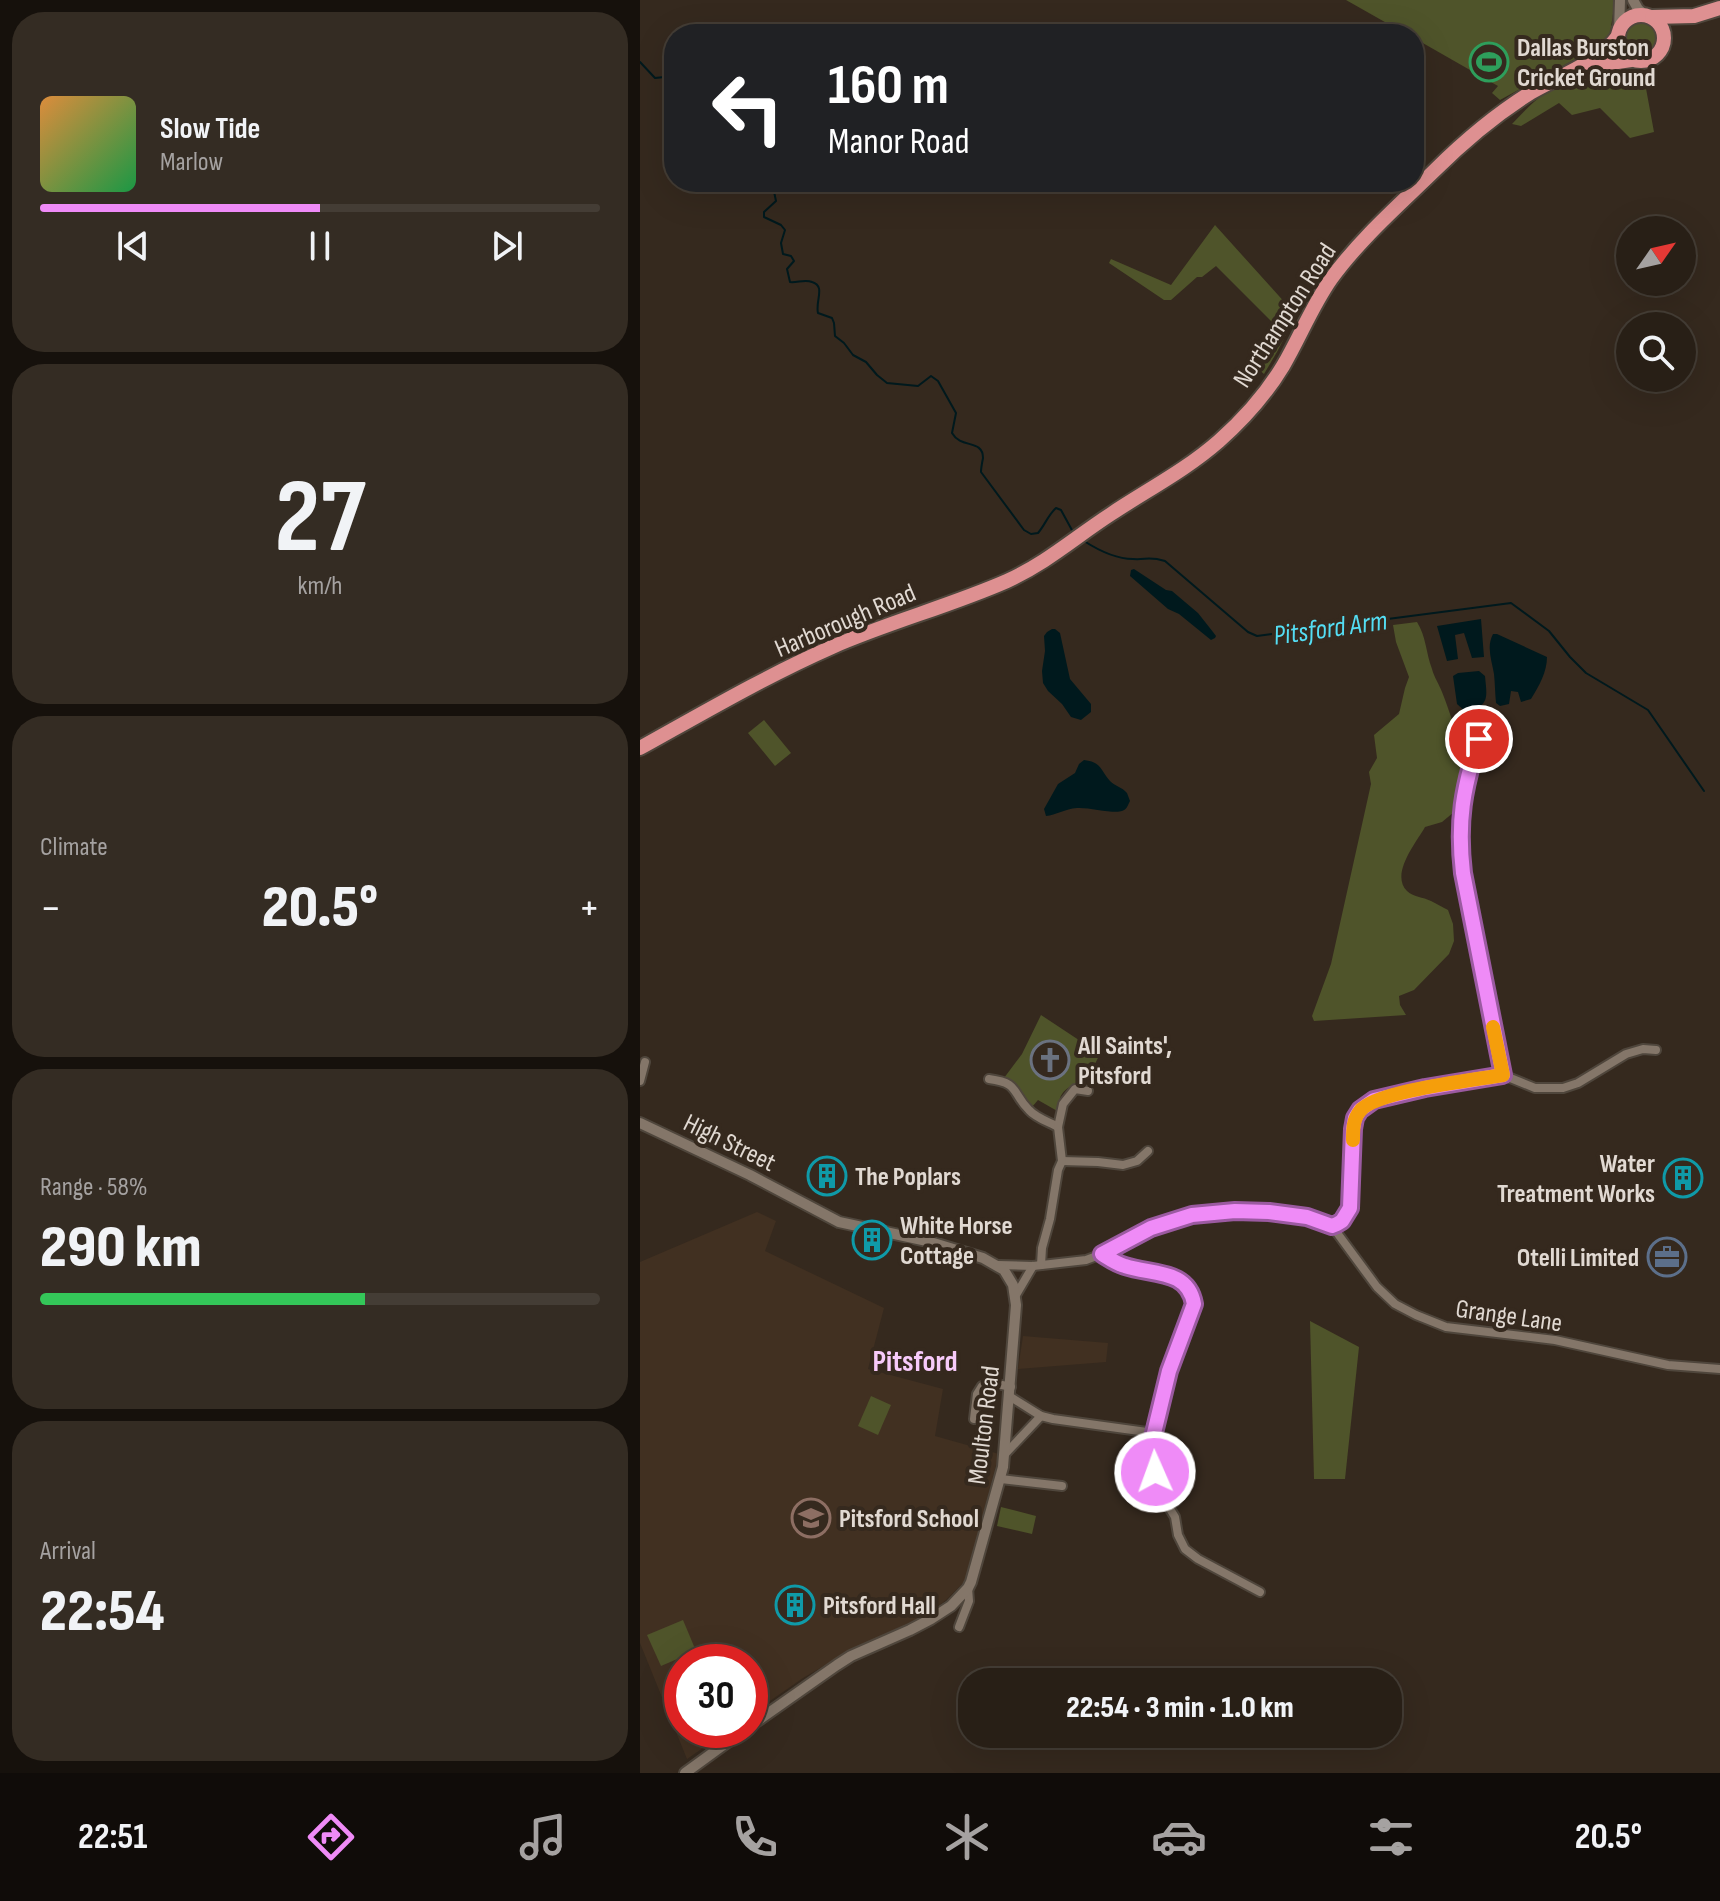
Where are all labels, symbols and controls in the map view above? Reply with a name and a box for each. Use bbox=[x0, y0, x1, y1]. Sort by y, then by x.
place label: Dallas Burston Cricket Ground bbox=[1517, 33, 1656, 94]
sports icon: Dallas Burston Cricket Ground bbox=[1468, 41, 1510, 83]
text: 160 m bbox=[828, 53, 949, 120]
icon: left bbox=[696, 56, 800, 160]
text: Slow Tide bbox=[160, 111, 260, 147]
text: Manor Road bbox=[828, 121, 970, 164]
text: Marlow bbox=[160, 147, 223, 178]
north arrow bbox=[1616, 216, 1696, 296]
map controls bbox=[1616, 216, 1696, 392]
icon: previous bbox=[111, 224, 155, 268]
icon: pause bbox=[298, 224, 342, 268]
icon: next bbox=[485, 224, 529, 268]
street label: Northampton Road bbox=[1227, 238, 1343, 394]
button: search bbox=[1616, 312, 1696, 392]
text: 27 bbox=[275, 456, 365, 581]
text: km/h bbox=[298, 571, 342, 602]
street label: Harborough Road bbox=[771, 578, 921, 665]
water label: Pitsford Arm bbox=[1271, 604, 1390, 653]
pin bbox=[1445, 705, 1513, 773]
icon: arrive bbox=[1457, 717, 1501, 761]
text: Climate bbox=[40, 832, 108, 863]
text: 20.5° bbox=[262, 872, 378, 944]
text: − bbox=[40, 882, 62, 935]
text: + bbox=[578, 882, 600, 935]
place label: All Saints', Pitsford bbox=[1077, 1031, 1172, 1092]
church icon: All Saints', Pitsford bbox=[1029, 1039, 1071, 1081]
street label: High Street bbox=[678, 1108, 780, 1179]
place label: Water Treatment Works bbox=[1497, 1149, 1655, 1210]
building icon: The Poplars bbox=[806, 1155, 848, 1197]
building icon: Water Treatment Works bbox=[1662, 1157, 1704, 1199]
place label: The Poplars bbox=[855, 1162, 961, 1193]
text: Range · 58% bbox=[40, 1172, 148, 1203]
place label: White Horse Cottage bbox=[900, 1211, 1013, 1272]
text: 290 km bbox=[40, 1212, 202, 1284]
building icon: White Horse Cottage bbox=[851, 1219, 893, 1261]
office icon: Otelli Limited bbox=[1646, 1236, 1688, 1278]
place label: Otelli Limited bbox=[1517, 1243, 1639, 1274]
street label: Grange Lane bbox=[1454, 1294, 1564, 1339]
district label: Pitsford bbox=[873, 1344, 957, 1380]
street label: Moulton Road bbox=[962, 1364, 1007, 1486]
position arrow bbox=[1113, 1430, 1197, 1514]
school or university icon: Pitsford School bbox=[790, 1497, 832, 1539]
place label: Pitsford School bbox=[839, 1504, 979, 1535]
text: Arrival bbox=[40, 1536, 96, 1567]
text: 22:54 bbox=[40, 1576, 165, 1648]
building icon: Pitsford Hall bbox=[774, 1584, 816, 1626]
place label: Pitsford Hall bbox=[823, 1591, 936, 1622]
speed limit sign: 30 bbox=[664, 1644, 768, 1748]
text: 22:54 · 3 min · 1.0 km bbox=[1066, 1690, 1294, 1726]
icon: directions bbox=[303, 1809, 359, 1865]
icon: music bbox=[515, 1809, 571, 1865]
icon: phone bbox=[727, 1809, 783, 1865]
icon: climate bbox=[939, 1809, 995, 1865]
icon: car bbox=[1151, 1809, 1207, 1865]
icon: filters bbox=[1363, 1809, 1419, 1865]
text: 22:51 bbox=[78, 1816, 147, 1859]
text: 20.5° bbox=[1575, 1816, 1642, 1859]

